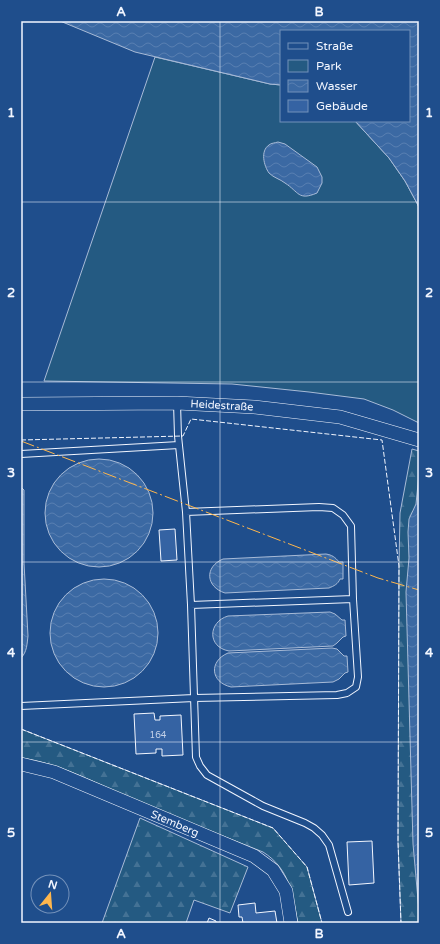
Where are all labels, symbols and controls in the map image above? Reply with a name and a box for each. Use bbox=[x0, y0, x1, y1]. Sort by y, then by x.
text: A bbox=[116, 4, 126, 20]
text: B bbox=[314, 4, 324, 20]
legend bbox=[280, 30, 410, 122]
text: Straße bbox=[316, 39, 353, 53]
text: Park bbox=[316, 59, 342, 73]
text: Wasser bbox=[316, 79, 358, 93]
text: Gebäude bbox=[316, 99, 368, 113]
text: 1 bbox=[7, 105, 15, 121]
text: 1 bbox=[425, 105, 433, 121]
text: 2 bbox=[7, 285, 15, 301]
text: 2 bbox=[425, 285, 433, 301]
street label: Heidestraße bbox=[190, 397, 254, 414]
text: 3 bbox=[7, 465, 15, 481]
text: 3 bbox=[425, 465, 433, 481]
text: 4 bbox=[7, 645, 16, 661]
text: 4 bbox=[425, 645, 434, 661]
house number: 164 bbox=[150, 730, 167, 741]
street label: Stemberg bbox=[149, 807, 201, 839]
text: 5 bbox=[7, 825, 15, 841]
text: 5 bbox=[425, 825, 433, 841]
north arrow bbox=[30, 874, 70, 914]
text: N bbox=[47, 877, 59, 892]
text: A bbox=[116, 926, 126, 942]
text: B bbox=[314, 926, 324, 942]

